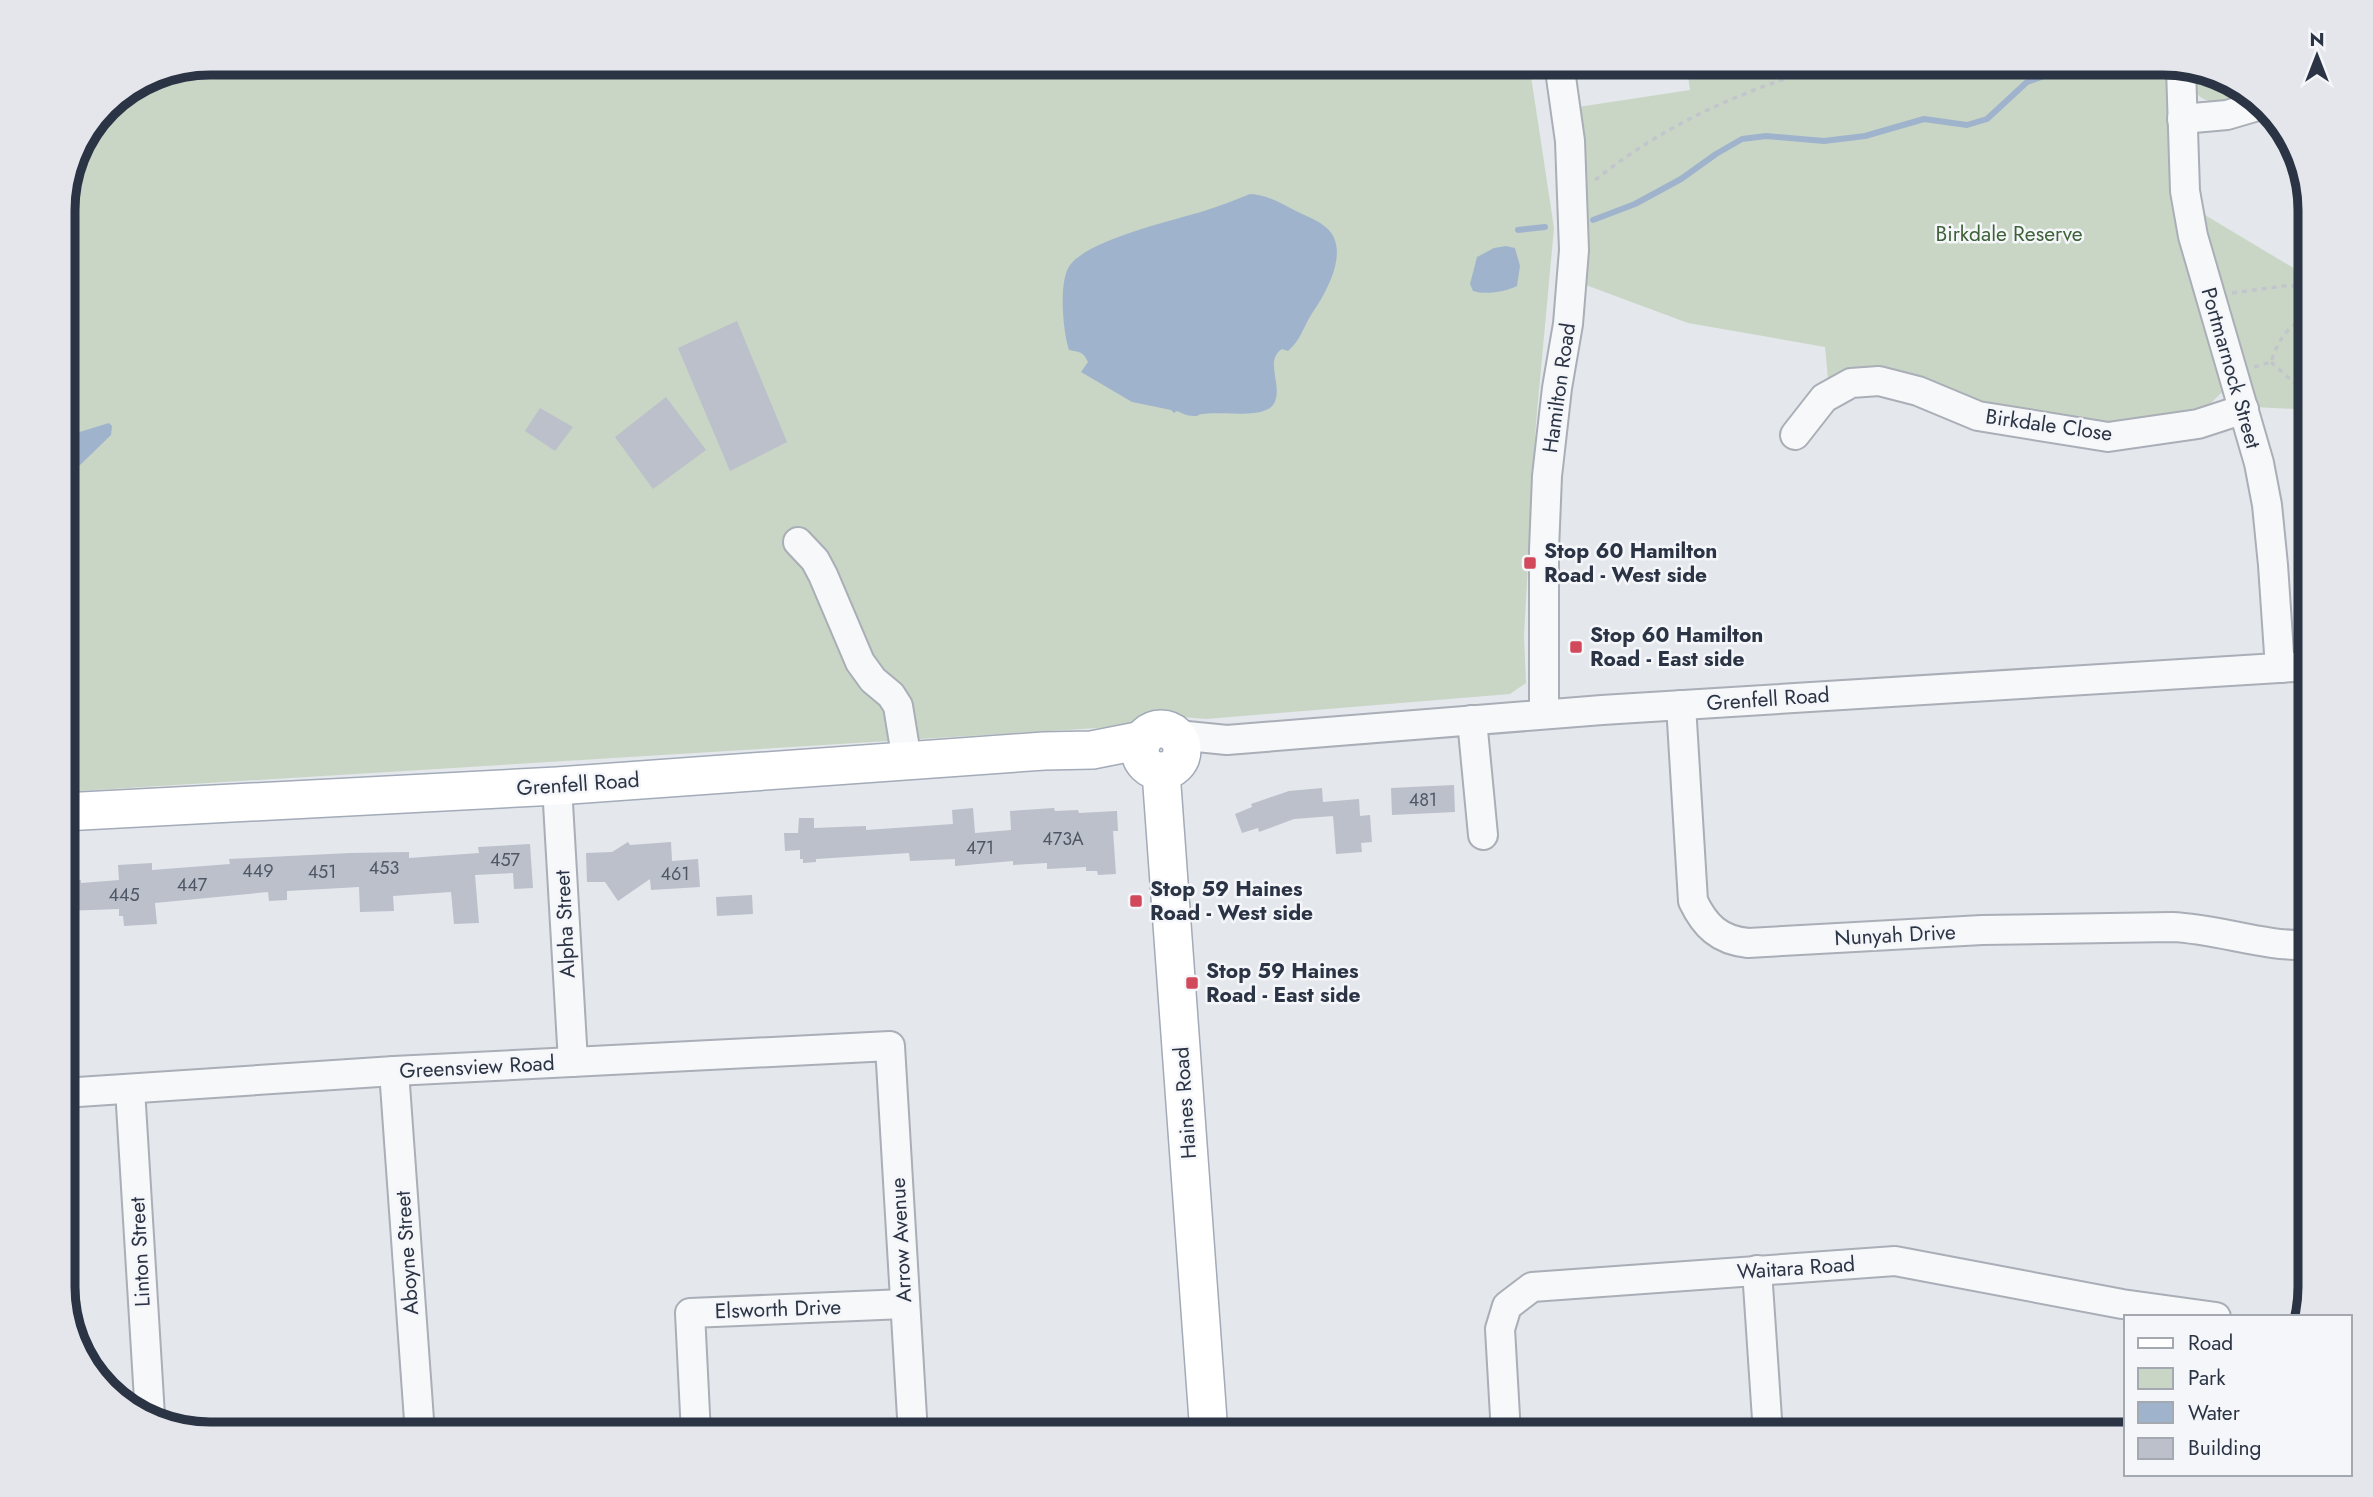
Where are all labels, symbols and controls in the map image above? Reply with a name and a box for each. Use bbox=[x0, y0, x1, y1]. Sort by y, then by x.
north arrow bbox=[2282, 21, 2352, 91]
text: N bbox=[2309, 26, 2325, 53]
park label: Birkdale Reserve bbox=[1935, 219, 2083, 249]
street label: Portmarnock Street bbox=[2194, 284, 2268, 452]
street label: Hamilton Road bbox=[1535, 321, 1583, 455]
street label: Birkdale Close bbox=[1984, 401, 2114, 449]
place label: Stop 60 Hamilton Road - West side bbox=[1544, 536, 1717, 590]
marker: Stop 60 Hamilton Road - West side bbox=[1522, 555, 1538, 571]
place label: Stop 60 Hamilton Road - East side bbox=[1590, 620, 1763, 674]
marker: Stop 60 Hamilton Road - East side bbox=[1568, 639, 1584, 655]
street label: Grenfell Road bbox=[1706, 680, 1830, 718]
street label: Grenfell Road bbox=[516, 765, 640, 803]
house number: 481 bbox=[1409, 787, 1437, 813]
house number: 473A bbox=[1042, 826, 1084, 852]
house number: 471 bbox=[966, 835, 994, 861]
house number: 457 bbox=[490, 847, 521, 873]
house number: 453 bbox=[369, 855, 399, 881]
house number: 449 bbox=[242, 858, 274, 884]
house number: 451 bbox=[308, 859, 336, 885]
house number: 461 bbox=[661, 861, 689, 887]
street label: Alpha Street bbox=[547, 869, 583, 979]
house number: 447 bbox=[177, 872, 208, 898]
place label: Stop 59 Haines Road - West side bbox=[1150, 874, 1313, 928]
house number: 445 bbox=[108, 882, 140, 908]
marker: Stop 59 Haines Road - West side bbox=[1128, 893, 1144, 909]
street label: Nunyah Drive bbox=[1834, 917, 1957, 953]
place label: Stop 59 Haines Road - East side bbox=[1206, 956, 1360, 1010]
marker: Stop 59 Haines Road - East side bbox=[1184, 975, 1200, 991]
street label: Haines Road bbox=[1166, 1046, 1204, 1160]
street label: Greensview Road bbox=[399, 1048, 555, 1086]
street label: Arrow Avenue bbox=[883, 1177, 919, 1303]
street label: Aboyne Street bbox=[388, 1190, 426, 1316]
street label: Linton Street bbox=[122, 1196, 158, 1308]
street label: Waitara Road bbox=[1736, 1249, 1856, 1287]
street label: Elsworth Drive bbox=[714, 1292, 842, 1326]
legend bbox=[2124, 1315, 2352, 1476]
text: Road bbox=[2188, 1328, 2233, 1358]
text: Park bbox=[2188, 1363, 2226, 1393]
text: Water bbox=[2188, 1398, 2241, 1428]
text: Building bbox=[2188, 1433, 2261, 1463]

